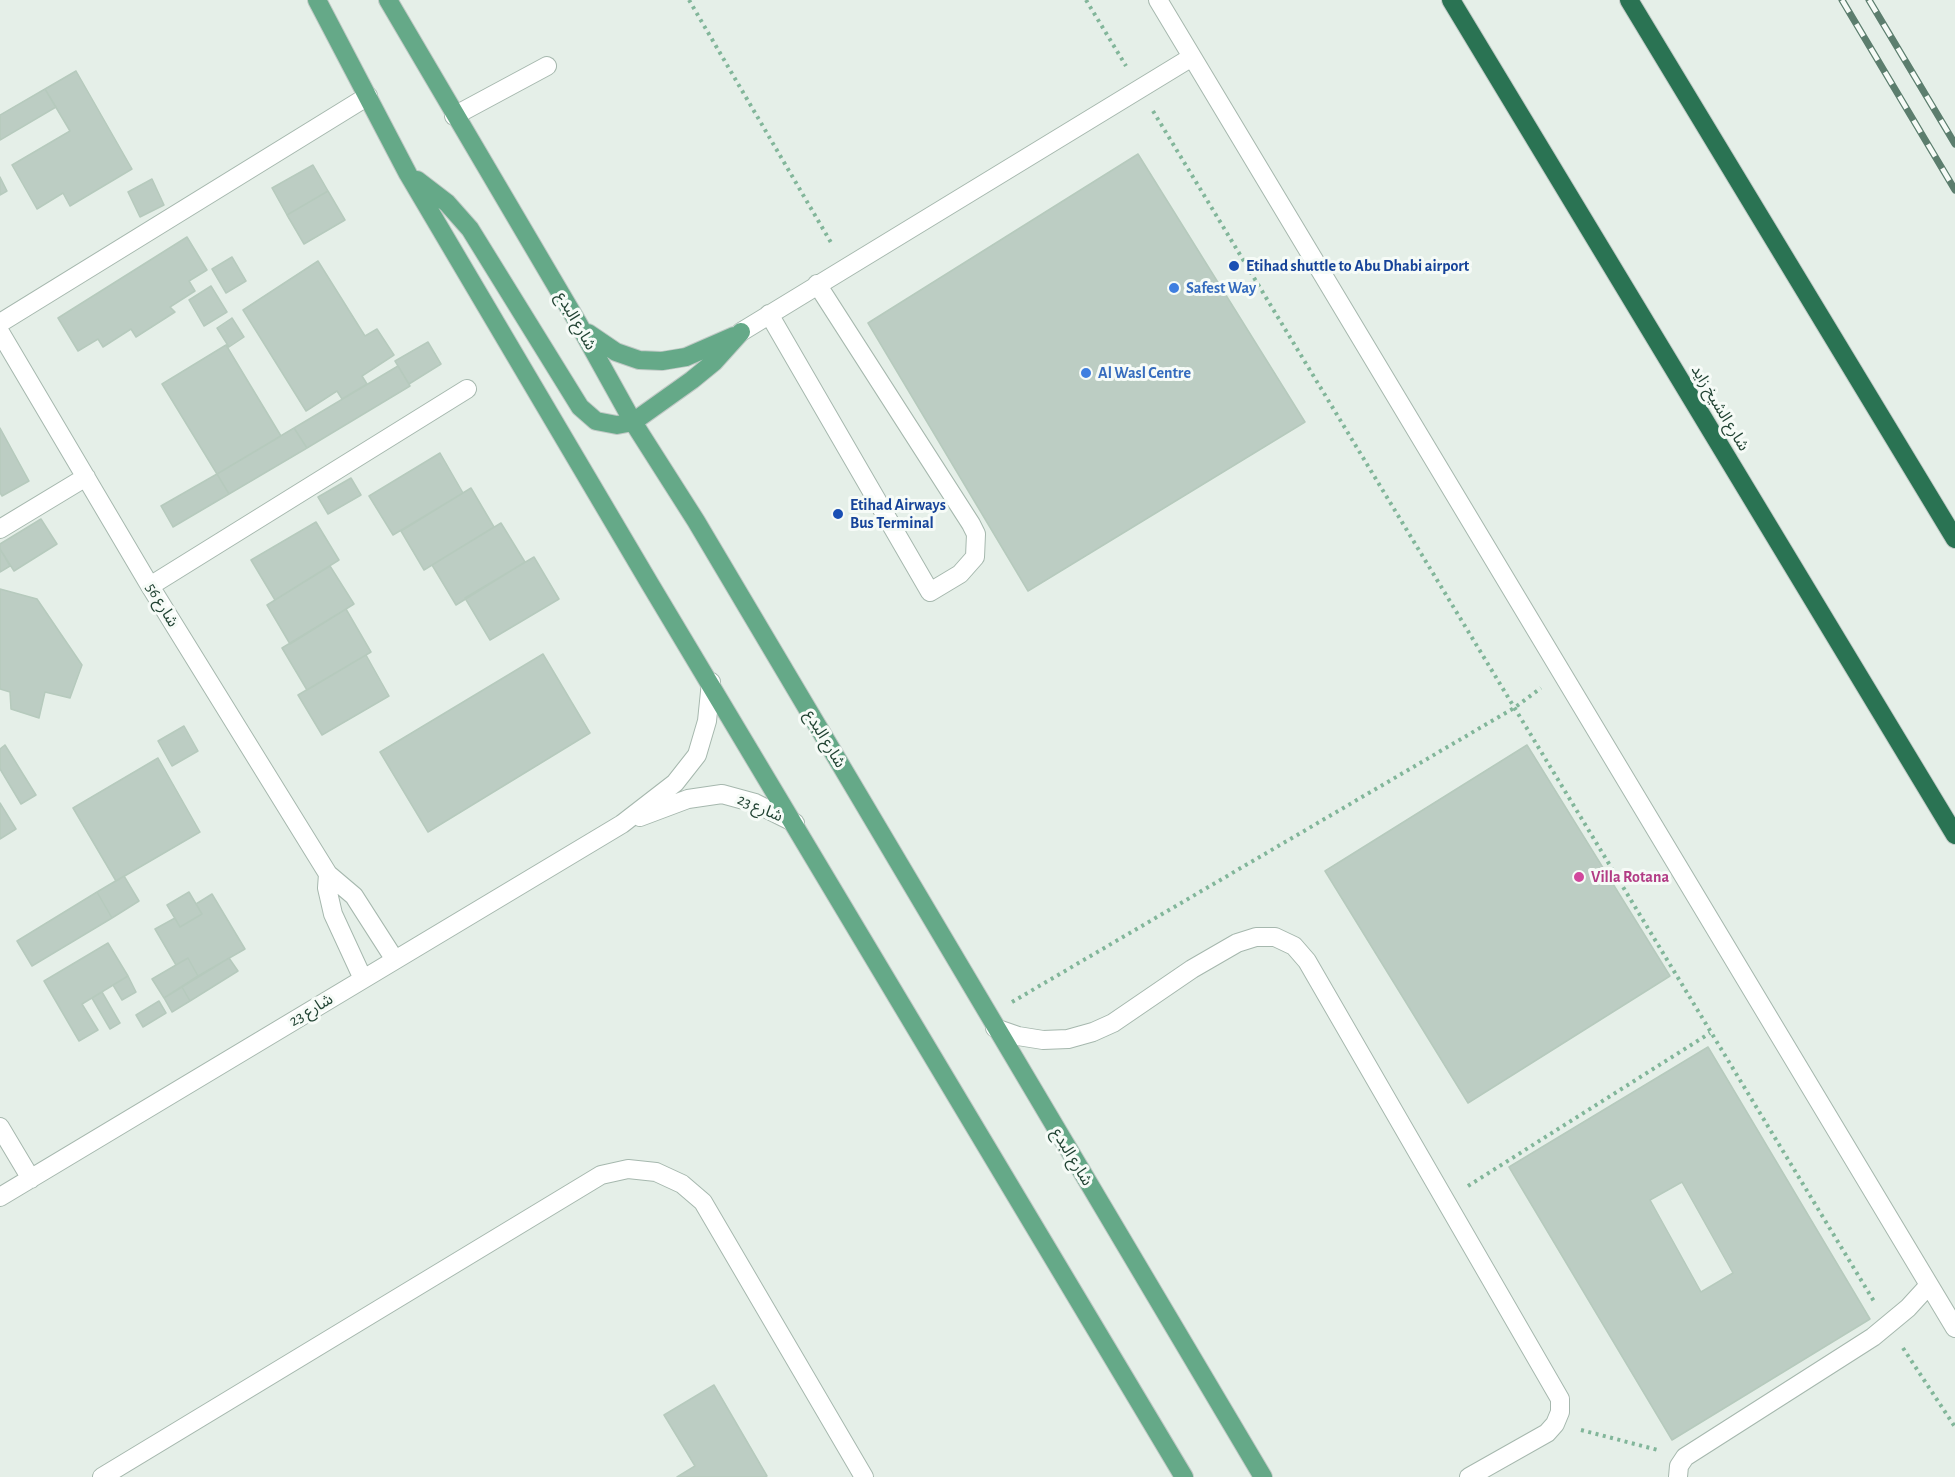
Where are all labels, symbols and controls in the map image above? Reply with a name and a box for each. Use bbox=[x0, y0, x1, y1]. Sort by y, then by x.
place label: Etihad shuttle to Abu Dhabi airport bbox=[1246, 256, 1469, 276]
marker: Etihad shuttle to Abu Dhabi airport bbox=[1227, 259, 1241, 273]
place label: Safest Way bbox=[1186, 278, 1256, 298]
marker: Safest Way bbox=[1167, 281, 1181, 295]
street label: شارع البدع bbox=[552, 289, 600, 353]
street label: شارع الشيخ زايد bbox=[1687, 362, 1753, 454]
place label: Al Wasl Centre bbox=[1098, 363, 1191, 383]
marker: Al Wasl Centre bbox=[1079, 366, 1093, 380]
place label: Etihad Airways Bus Terminal bbox=[850, 495, 946, 533]
marker: Etihad Airways Bus Terminal bbox=[831, 507, 845, 521]
street label: شارع 56 bbox=[141, 579, 183, 631]
street label: شارع البدع bbox=[800, 707, 850, 771]
street label: شارع 23 bbox=[734, 790, 786, 826]
place label: Villa Rotana bbox=[1591, 867, 1669, 887]
marker: Villa Rotana bbox=[1572, 870, 1586, 884]
street label: شارع 23 bbox=[286, 989, 336, 1031]
street label: شارع البدع bbox=[1047, 1125, 1097, 1189]

